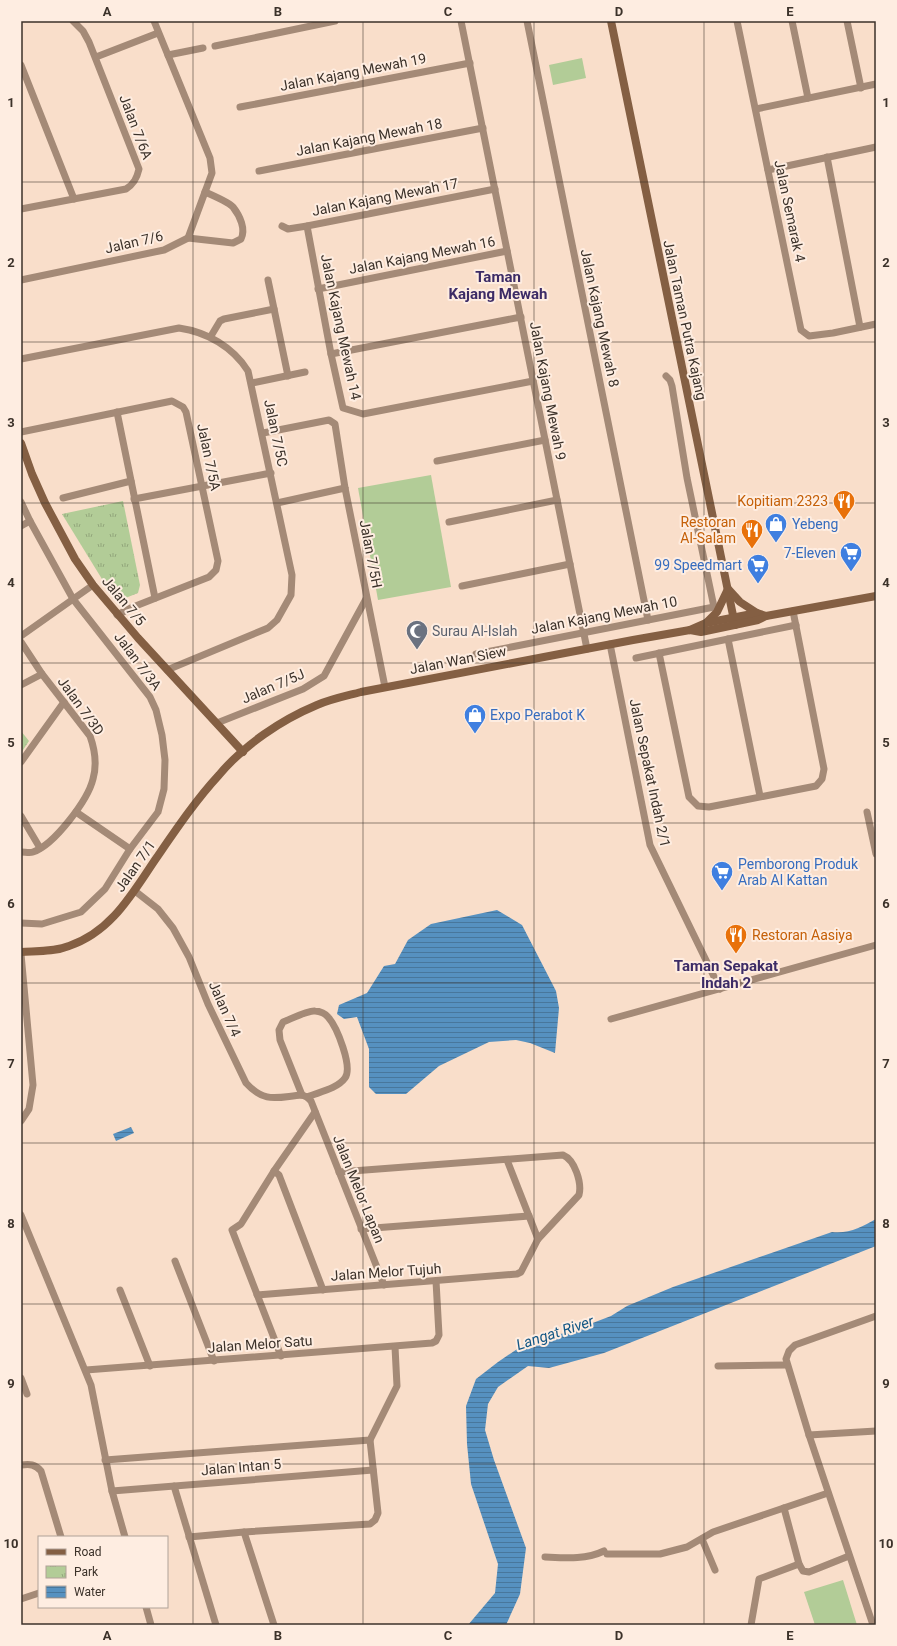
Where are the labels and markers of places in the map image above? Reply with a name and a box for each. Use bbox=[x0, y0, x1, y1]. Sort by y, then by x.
restaurant icon: Kopitiam 2323 bbox=[831, 488, 857, 521]
place label: Kopitiam 2323 bbox=[737, 493, 828, 509]
shop icon: Yebeng bbox=[763, 511, 789, 544]
place label: Restoran Al-Salam bbox=[680, 514, 736, 546]
place label: Yebeng bbox=[792, 516, 838, 532]
restaurant icon: Restoran Al-Salam bbox=[739, 517, 765, 550]
supermarket icon: 7-Eleven bbox=[838, 540, 864, 573]
place label: 7-Eleven bbox=[784, 545, 836, 561]
supermarket icon: 99 Speedmart bbox=[745, 552, 771, 585]
place label: 99 Speedmart bbox=[654, 557, 742, 573]
mosque icon: Surau Al-Islah bbox=[404, 618, 430, 651]
place label: Surau Al-Islah bbox=[432, 623, 517, 639]
shop icon: Expo Perabot K bbox=[462, 702, 488, 735]
place label: Expo Perabot K bbox=[490, 707, 585, 723]
place label: Pemborong Produk Arab Al Kattan bbox=[738, 856, 859, 888]
supermarket icon: Pemborong Produk Arab Al Kattan bbox=[709, 859, 735, 892]
restaurant icon: Restoran Aasiya bbox=[723, 922, 749, 955]
place label: Restoran Aasiya bbox=[752, 927, 853, 943]

